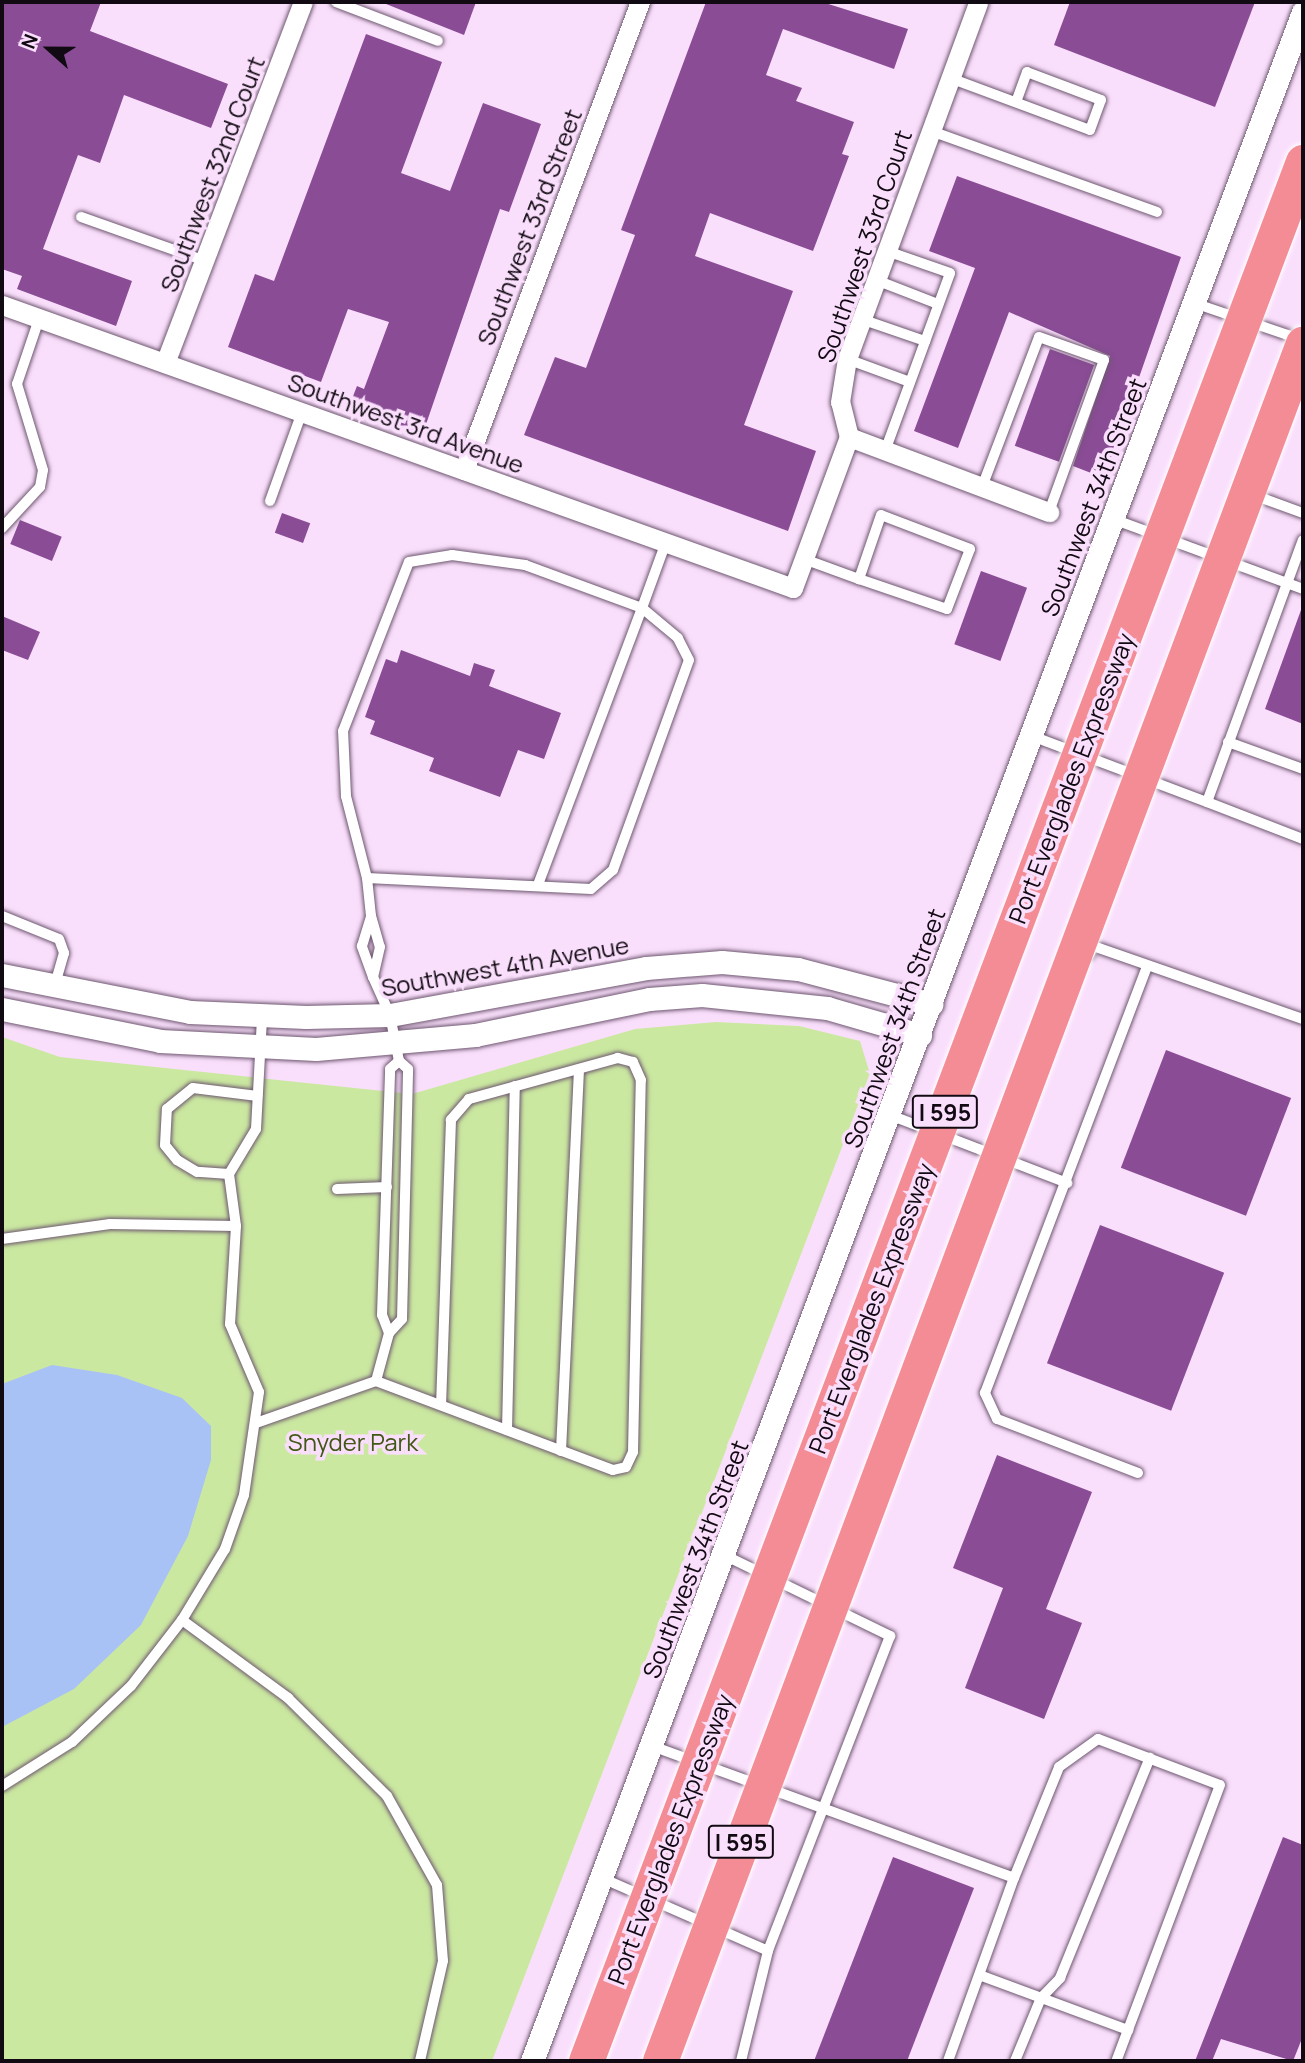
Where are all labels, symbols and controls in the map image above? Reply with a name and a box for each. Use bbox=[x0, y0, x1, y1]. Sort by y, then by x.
north arrow bbox=[14, 14, 84, 84]
text: N bbox=[15, 30, 44, 53]
street label: Southwest 32nd Court bbox=[154, 52, 270, 296]
street label: Southwest 33rd Street bbox=[471, 105, 587, 349]
street label: Southwest 33rd Court bbox=[811, 126, 917, 366]
street label: Southwest 3rd Avenue bbox=[284, 367, 528, 479]
street label: Southwest 34th Street bbox=[1034, 374, 1152, 620]
street label: Port Everglades Expressway bbox=[1002, 629, 1140, 927]
street label: Southwest 34th Street bbox=[837, 904, 951, 1152]
street label: Southwest 4th Avenue bbox=[379, 930, 631, 1002]
road number: I 595 bbox=[912, 1092, 978, 1132]
street label: Port Everglades Expressway bbox=[802, 1159, 940, 1457]
park label: Snyder Park bbox=[288, 1428, 418, 1456]
street label: Southwest 34th Street bbox=[636, 1436, 754, 1682]
street label: Port Everglades Expressway bbox=[601, 1690, 739, 1988]
road number: I 595 bbox=[708, 1823, 774, 1862]

